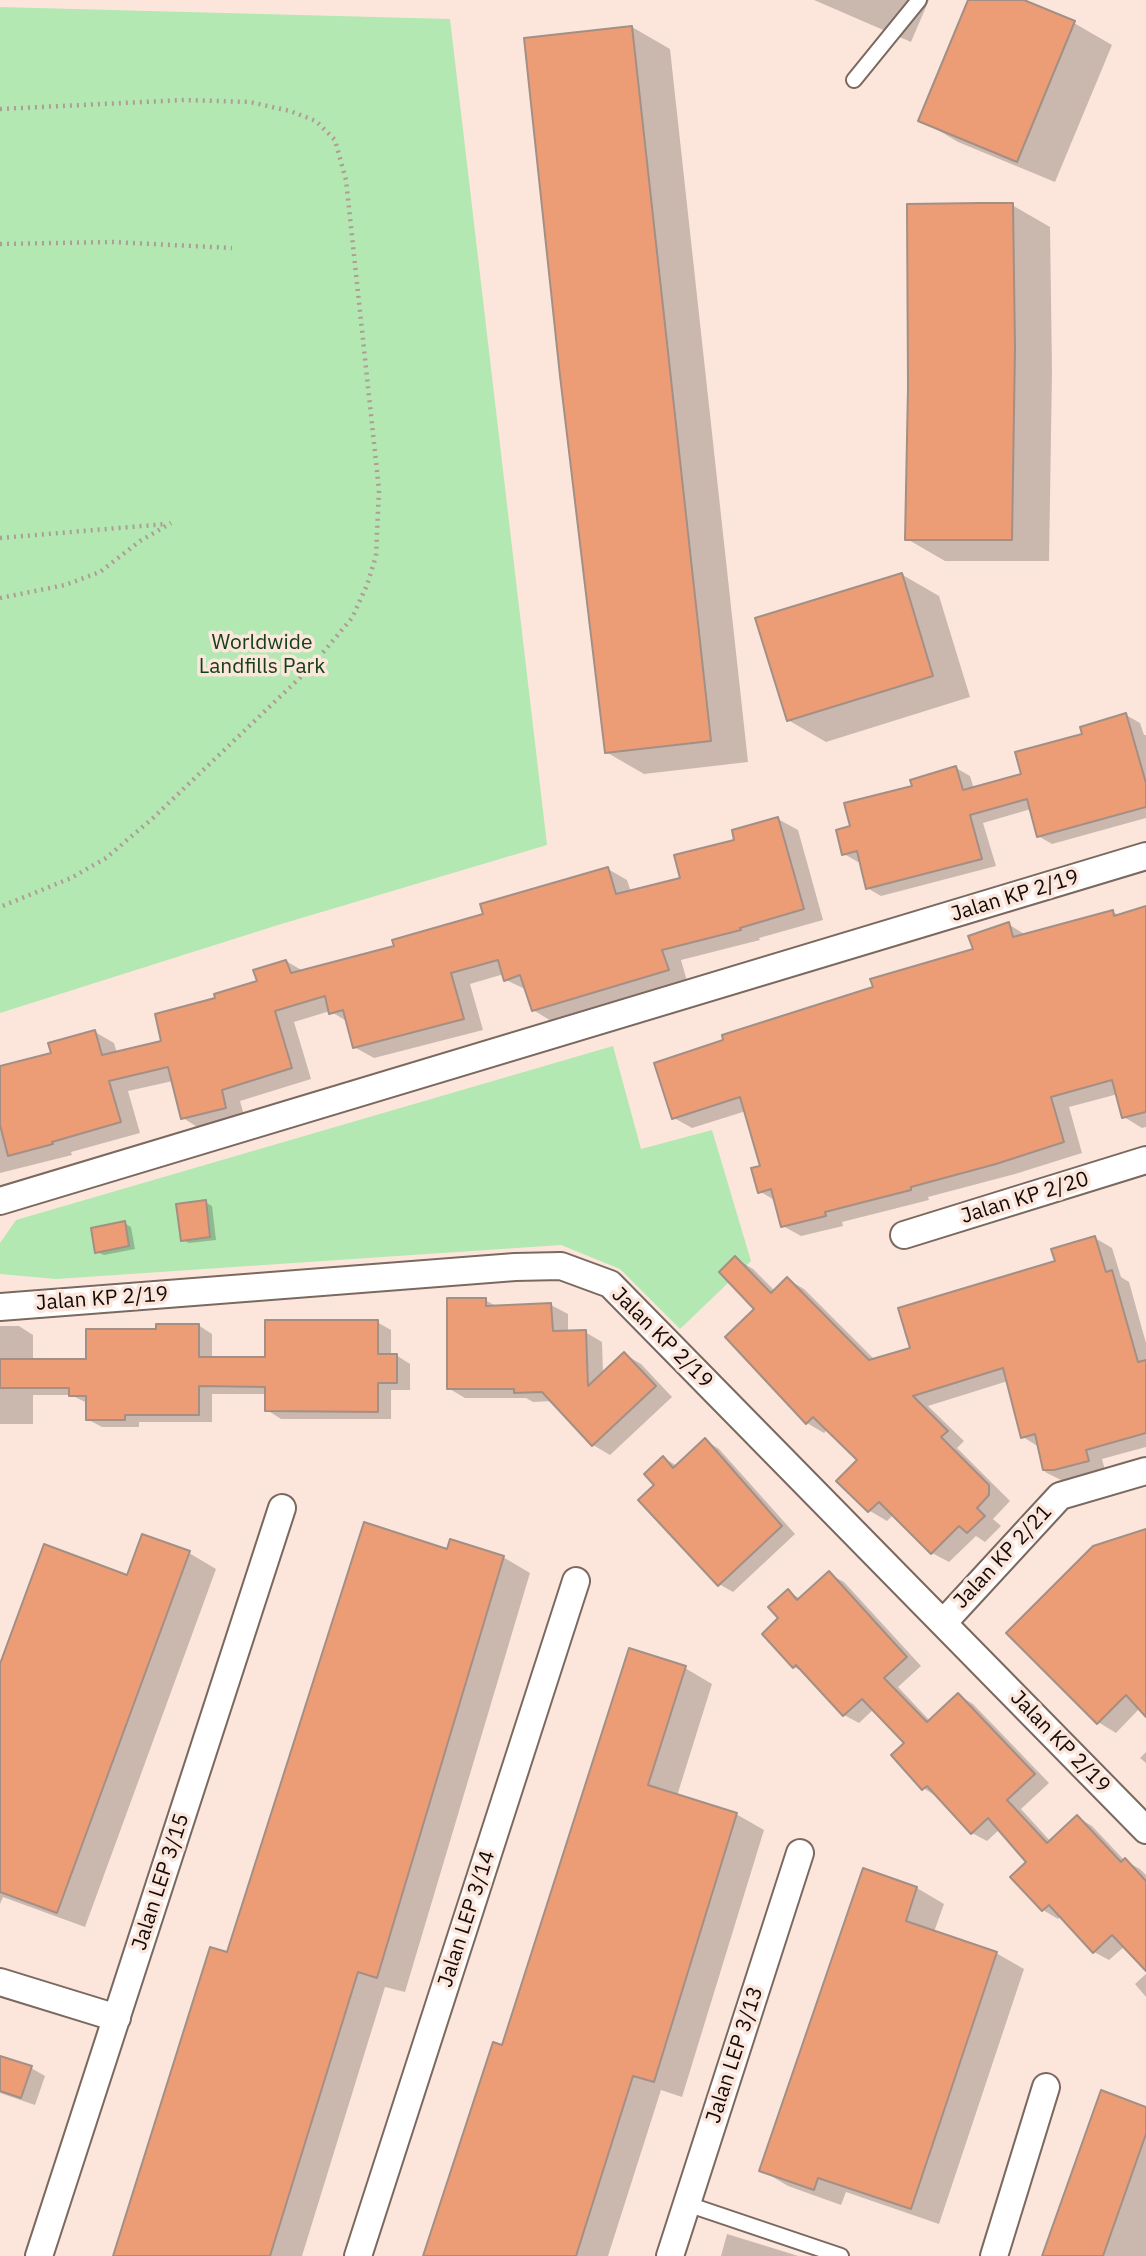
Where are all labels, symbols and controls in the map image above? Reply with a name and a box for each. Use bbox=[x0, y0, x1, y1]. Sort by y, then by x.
park label: Worldwide Landfills Park bbox=[199, 630, 325, 680]
street label: Jalan KP 2/19 bbox=[948, 865, 1082, 927]
street label: Jalan KP 2/20 bbox=[958, 1167, 1092, 1229]
street label: Jalan KP 2/19 bbox=[35, 1282, 169, 1316]
street label: Jalan KP 2/19 bbox=[606, 1282, 718, 1394]
street label: Jalan KP 2/21 bbox=[949, 1500, 1057, 1614]
street label: Jalan KP 2/19 bbox=[1005, 1686, 1115, 1798]
street label: Jalan LEP 3/15 bbox=[127, 1811, 195, 1953]
street label: Jalan LEP 3/14 bbox=[433, 1848, 501, 1990]
street label: Jalan LEP 3/13 bbox=[701, 1984, 769, 2126]

